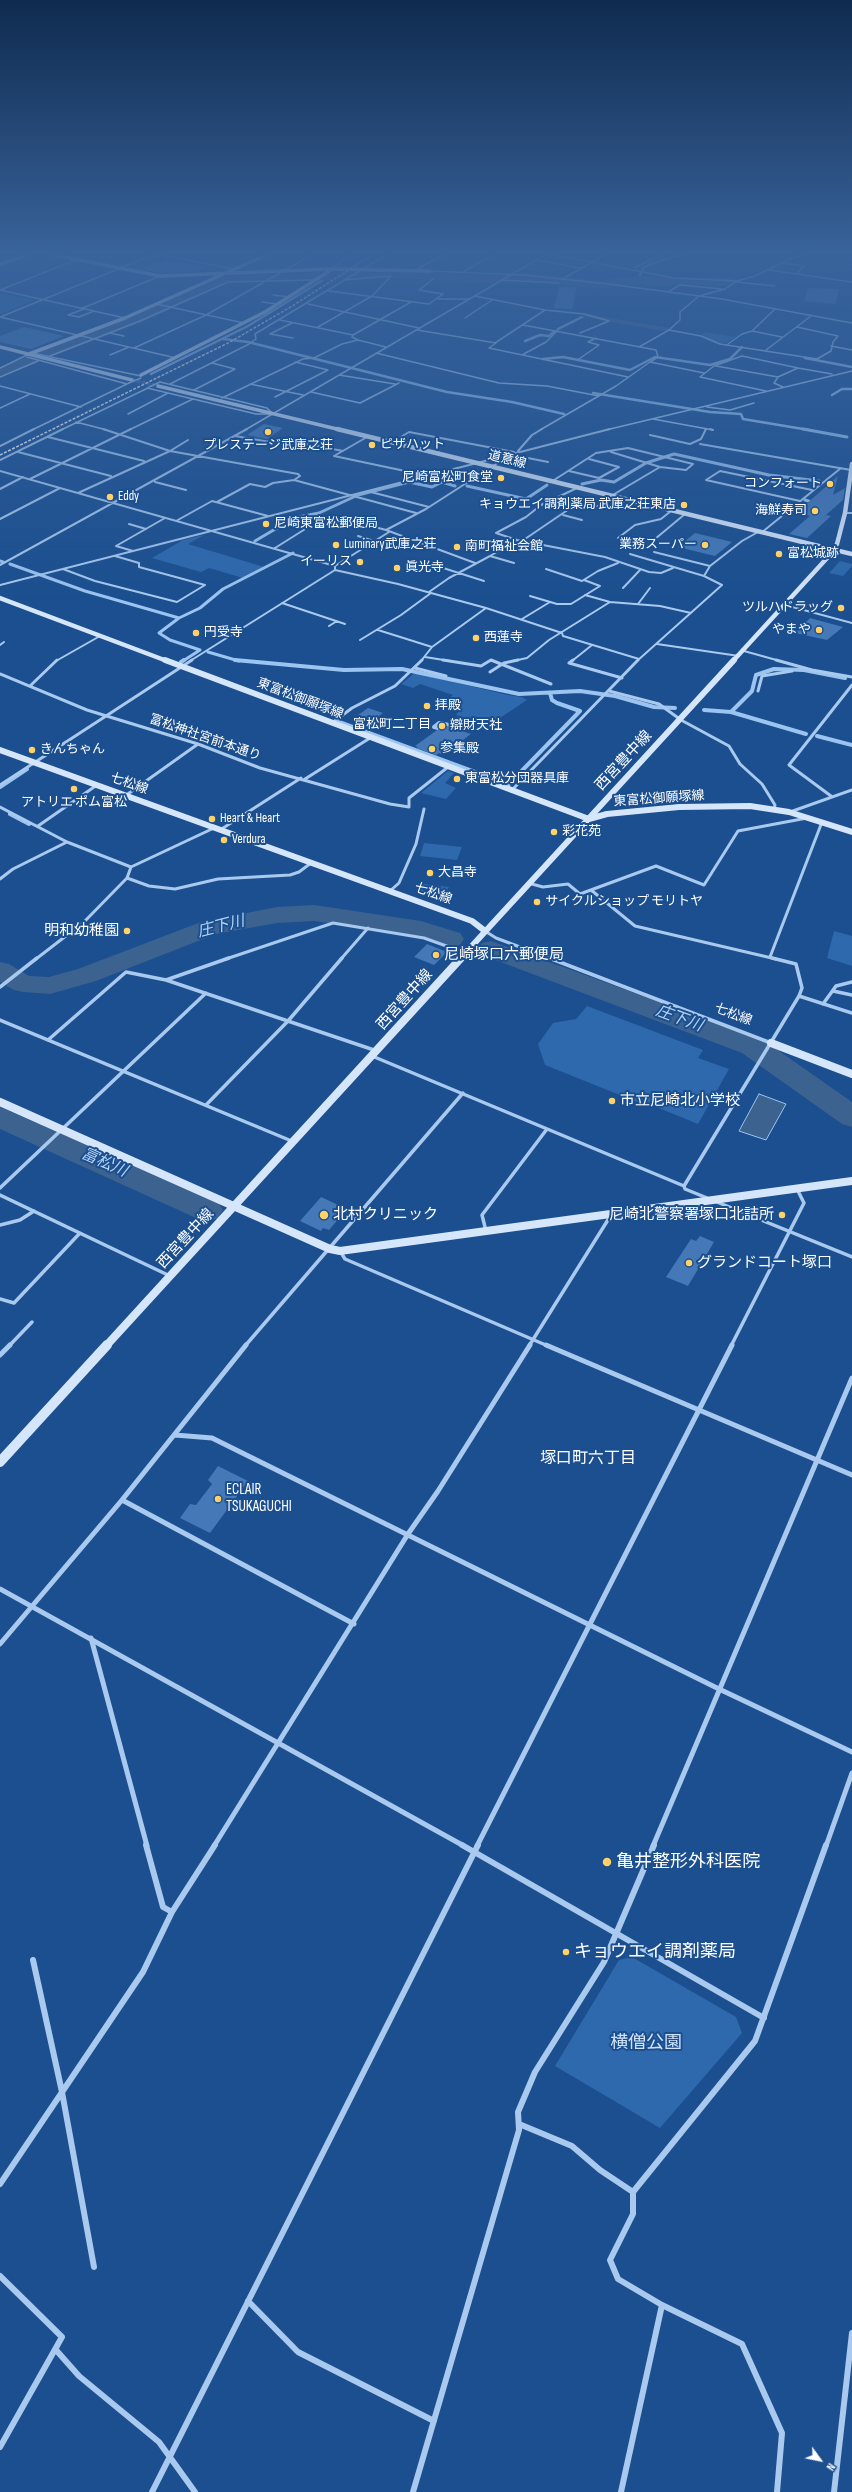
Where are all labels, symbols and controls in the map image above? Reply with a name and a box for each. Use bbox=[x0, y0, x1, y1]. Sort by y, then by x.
marker: プレステージ武庫之荘 bbox=[263, 427, 273, 437]
place label: ピザハット bbox=[380, 437, 445, 453]
place label: プレステージ武庫之荘 bbox=[203, 438, 333, 454]
marker: ピザハット bbox=[367, 440, 377, 450]
street label: 道意線 bbox=[486, 448, 528, 472]
place label: 尼崎富松町食堂 bbox=[402, 470, 493, 486]
marker: 尼崎富松町食堂 bbox=[496, 473, 506, 483]
place label: コンフォート bbox=[744, 476, 822, 492]
marker: コンフォート bbox=[825, 479, 835, 489]
place label: Eddy bbox=[118, 489, 139, 505]
marker: Eddy bbox=[105, 492, 115, 502]
place label: キョウエイ調剤薬局 武庫之荘東店 bbox=[479, 497, 676, 513]
marker: キョウエイ調剤薬局 武庫之荘東店 bbox=[679, 500, 689, 510]
place label: 海鮮寿司 bbox=[755, 503, 807, 519]
marker: 海鮮寿司 bbox=[810, 506, 820, 516]
place label: 尼崎東富松郵便局 bbox=[274, 516, 378, 532]
marker: 尼崎東富松郵便局 bbox=[261, 519, 271, 529]
place label: Luminary武庫之荘 bbox=[344, 537, 436, 553]
place label: 業務スーパー bbox=[619, 537, 697, 553]
place label: 南町福祉会館 bbox=[465, 539, 543, 555]
marker: Luminary武庫之荘 bbox=[331, 540, 341, 550]
marker: 業務スーパー bbox=[700, 540, 710, 550]
marker: 南町福祉会館 bbox=[452, 542, 462, 552]
place label: 富松城跡 bbox=[787, 546, 839, 562]
marker: 富松城跡 bbox=[774, 549, 784, 559]
place label: イーリス bbox=[300, 554, 352, 570]
marker: イーリス bbox=[355, 557, 365, 567]
place label: 眞光寺 bbox=[405, 560, 444, 576]
marker: 眞光寺 bbox=[392, 563, 402, 573]
place label: ツルハドラッグ bbox=[742, 600, 833, 616]
marker: ツルハドラッグ bbox=[836, 603, 846, 613]
place label: やまや bbox=[772, 622, 811, 638]
place label: 円受寺 bbox=[204, 625, 243, 641]
marker: やまや bbox=[814, 625, 824, 635]
marker: 円受寺 bbox=[191, 628, 201, 638]
place label: 西蓮寺 bbox=[484, 630, 523, 646]
marker: 西蓮寺 bbox=[471, 633, 481, 643]
street label: 東富松御願塚線 bbox=[255, 675, 345, 723]
place label: 拝殿 bbox=[435, 698, 461, 714]
marker: 拝殿 bbox=[422, 701, 432, 711]
street label: 富松神社宮前本通り bbox=[147, 712, 263, 764]
district label: 富松町二丁目 bbox=[353, 717, 431, 733]
place label: 辯財天社 bbox=[450, 718, 502, 734]
marker: 辯財天社 bbox=[437, 721, 447, 731]
street label: 西宮豊中線 bbox=[592, 727, 656, 795]
place label: 参集殿 bbox=[440, 741, 479, 757]
place label: きんちゃん bbox=[40, 742, 105, 758]
marker: 参集殿 bbox=[427, 744, 437, 754]
marker: きんちゃん bbox=[27, 745, 37, 755]
street label: 七松線 bbox=[108, 770, 150, 798]
place label: 東富松分団器具庫 bbox=[465, 771, 569, 787]
marker: 東富松分団器具庫 bbox=[452, 774, 462, 784]
marker: アトリエ ポム富松 bbox=[69, 784, 79, 794]
street label: 東富松御願塚線 bbox=[613, 788, 705, 810]
place label: アトリエ ポム富松 bbox=[21, 795, 127, 811]
place label: Heart & Heart bbox=[220, 811, 280, 827]
marker: Heart & Heart bbox=[207, 814, 217, 824]
place label: 彩花苑 bbox=[562, 824, 601, 840]
marker: 彩花苑 bbox=[549, 827, 559, 837]
place label: Verdura bbox=[232, 832, 266, 848]
marker: Verdura bbox=[219, 835, 229, 845]
place label: 大昌寺 bbox=[438, 865, 477, 881]
marker: 大昌寺 bbox=[425, 868, 435, 878]
street label: 七松線 bbox=[412, 880, 454, 908]
place label: サイクルショップ モリトヤ bbox=[545, 894, 703, 910]
marker: サイクルショップ モリトヤ bbox=[532, 897, 542, 907]
water label: 庄下川 bbox=[195, 912, 247, 942]
place label: 明和幼稚園 bbox=[44, 922, 119, 940]
marker: 明和幼稚園 bbox=[122, 926, 132, 936]
place label: 尼崎塚口六郵便局 bbox=[444, 946, 564, 964]
marker: 尼崎塚口六郵便局 bbox=[431, 950, 441, 960]
street label: 西宮豊中線 bbox=[373, 966, 437, 1034]
street label: 七松線 bbox=[712, 1001, 754, 1029]
water label: 庄下川 bbox=[653, 1002, 705, 1036]
place label: 市立尼崎北小学校 bbox=[620, 1092, 740, 1110]
marker: 市立尼崎北小学校 bbox=[607, 1096, 617, 1106]
water label: 富松川 bbox=[78, 1144, 130, 1182]
street label: 西宮豊中線 bbox=[154, 1205, 218, 1273]
place label: 北村クリニック bbox=[333, 1206, 438, 1224]
place label: 尼崎北警察署塚口北詰所 bbox=[609, 1206, 774, 1224]
marker: 北村クリニック bbox=[318, 1209, 330, 1221]
marker: 尼崎北警察署塚口北詰所 bbox=[777, 1210, 787, 1220]
place label: グランドコート塚口 bbox=[697, 1254, 832, 1272]
marker: グランドコート塚口 bbox=[684, 1258, 694, 1268]
district label: 塚口町六丁目 bbox=[540, 1449, 636, 1469]
place label: ECLAIR TSUKAGUCHI bbox=[226, 1481, 292, 1516]
marker: ECLAIR TSUKAGUCHI bbox=[213, 1494, 223, 1504]
place label: 亀井整形外科医院 bbox=[616, 1851, 760, 1873]
marker: 亀井整形外科医院 bbox=[601, 1856, 613, 1868]
place label: キョウエイ調剤薬局 bbox=[574, 1941, 736, 1963]
marker: キョウエイ調剤薬局 bbox=[561, 1947, 571, 1957]
park label: 横僧公園 bbox=[610, 2032, 682, 2054]
north arrow bbox=[800, 2440, 840, 2480]
text: N bbox=[823, 2461, 838, 2473]

